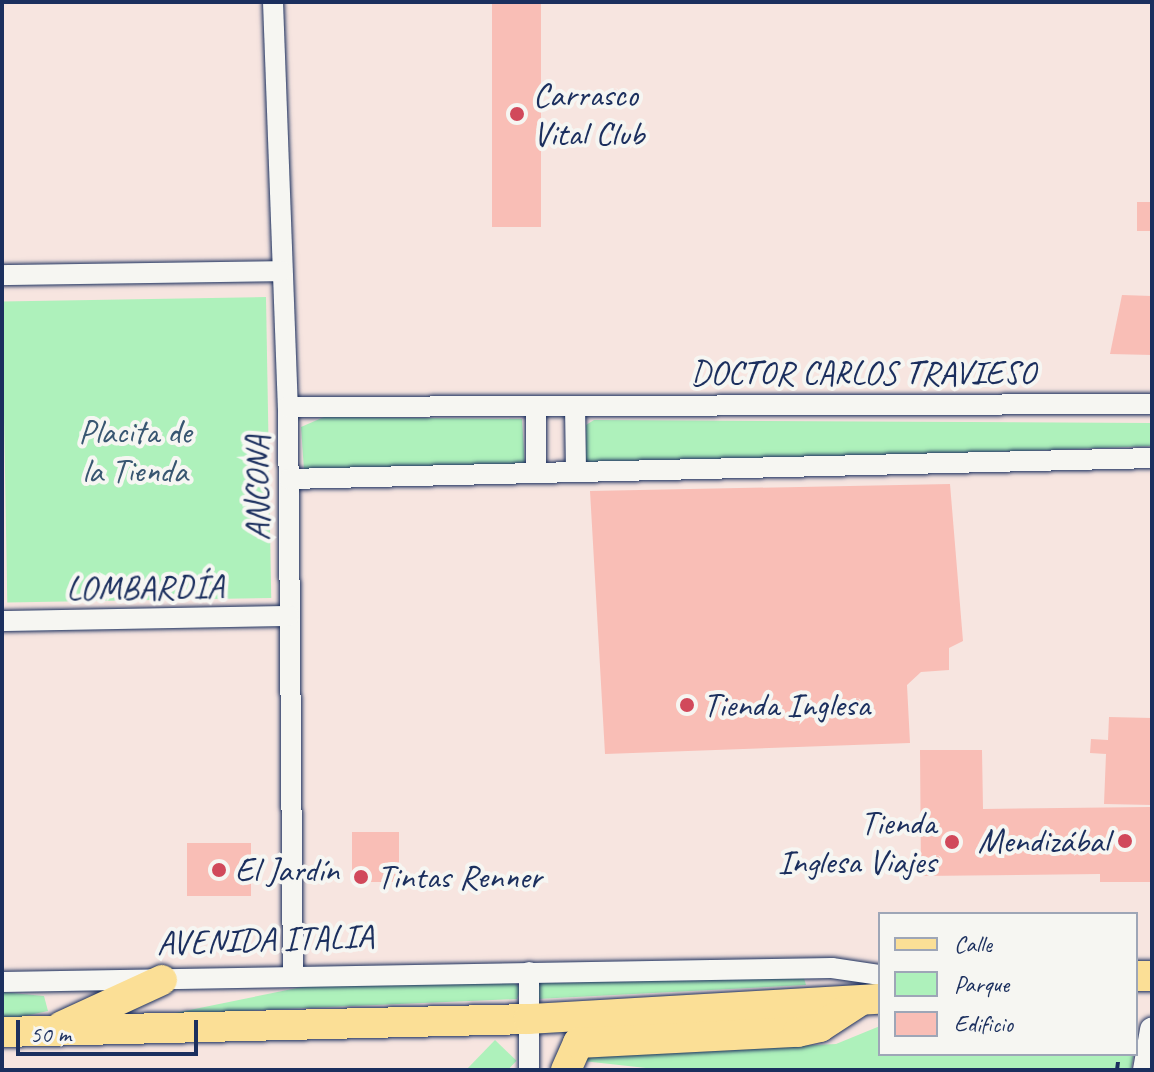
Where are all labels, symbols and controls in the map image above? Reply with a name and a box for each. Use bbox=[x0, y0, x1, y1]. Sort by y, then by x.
place label: Carrasco Vital Club bbox=[533, 74, 644, 154]
marker: Carrasco Vital Club bbox=[508, 105, 526, 123]
street label: DOCTOR CARLOS TRAVIESO bbox=[691, 353, 1035, 393]
park label: Placita de la Tienda bbox=[79, 411, 191, 490]
street label: ANCONA bbox=[237, 435, 277, 541]
street label: LOMBARDÍA bbox=[66, 565, 224, 609]
place label: Tienda Inglesa bbox=[703, 685, 869, 725]
marker: Tienda Inglesa bbox=[678, 696, 696, 714]
place label: Tienda Inglesa Viajes bbox=[779, 802, 936, 882]
place label: Mendizábal bbox=[978, 821, 1109, 861]
marker: Mendizábal bbox=[1116, 832, 1134, 850]
marker: Tienda Inglesa Viajes bbox=[943, 833, 961, 851]
place label: El Jardín bbox=[235, 850, 339, 890]
place label: Tintas Renner bbox=[377, 857, 542, 897]
marker: El Jardín bbox=[210, 861, 228, 879]
marker: Tintas Renner bbox=[352, 868, 370, 886]
legend bbox=[878, 912, 1138, 1056]
street label: AVENIDA ITALIA bbox=[156, 915, 374, 963]
text: Calle bbox=[954, 929, 992, 959]
text: Parque bbox=[954, 969, 1009, 999]
scale bar bbox=[20, 1004, 202, 1054]
text: Edificio bbox=[954, 1009, 1013, 1039]
text: 50 m bbox=[30, 1019, 71, 1049]

